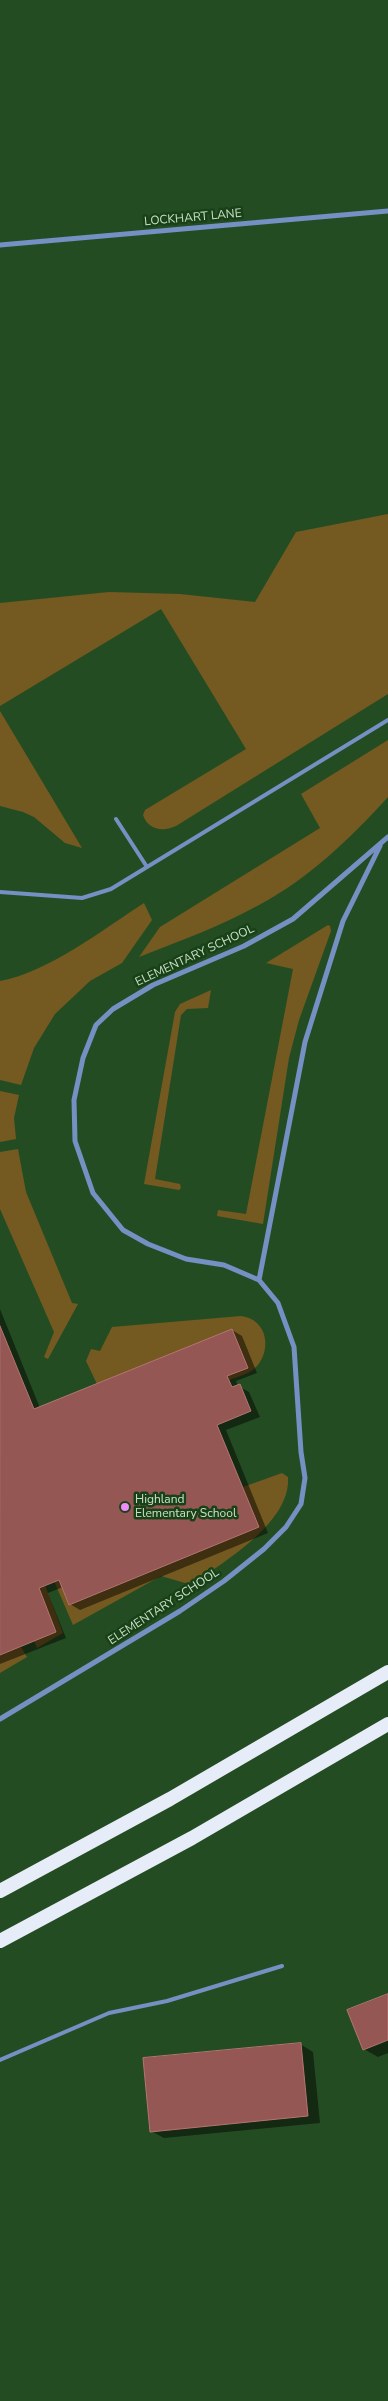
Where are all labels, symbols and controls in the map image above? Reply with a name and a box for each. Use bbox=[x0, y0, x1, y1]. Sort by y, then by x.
street label: LOCKHART LANE bbox=[144, 207, 242, 229]
street label: ELEMENTARY SCHOOL bbox=[133, 922, 257, 990]
place label: Highland Elementary School bbox=[135, 1493, 236, 1521]
marker: Highland Elementary School bbox=[119, 1501, 131, 1513]
street label: ELEMENTARY SCHOOL bbox=[106, 1566, 222, 1648]

